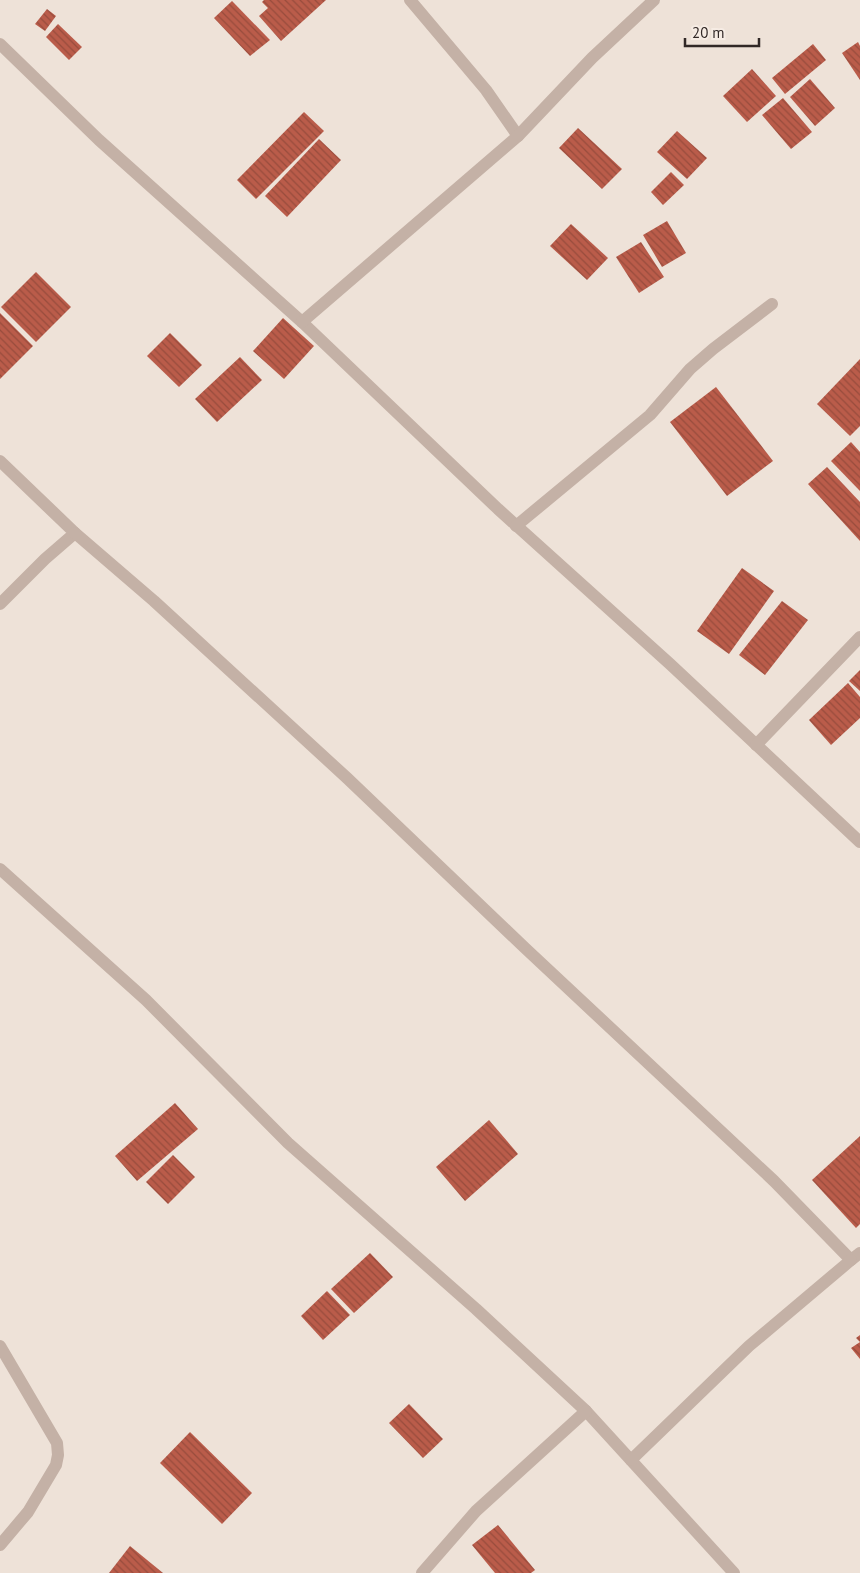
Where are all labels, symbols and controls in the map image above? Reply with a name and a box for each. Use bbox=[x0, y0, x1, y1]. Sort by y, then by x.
scale bar bbox=[685, 15, 759, 47]
text: 20 m bbox=[692, 23, 725, 42]

